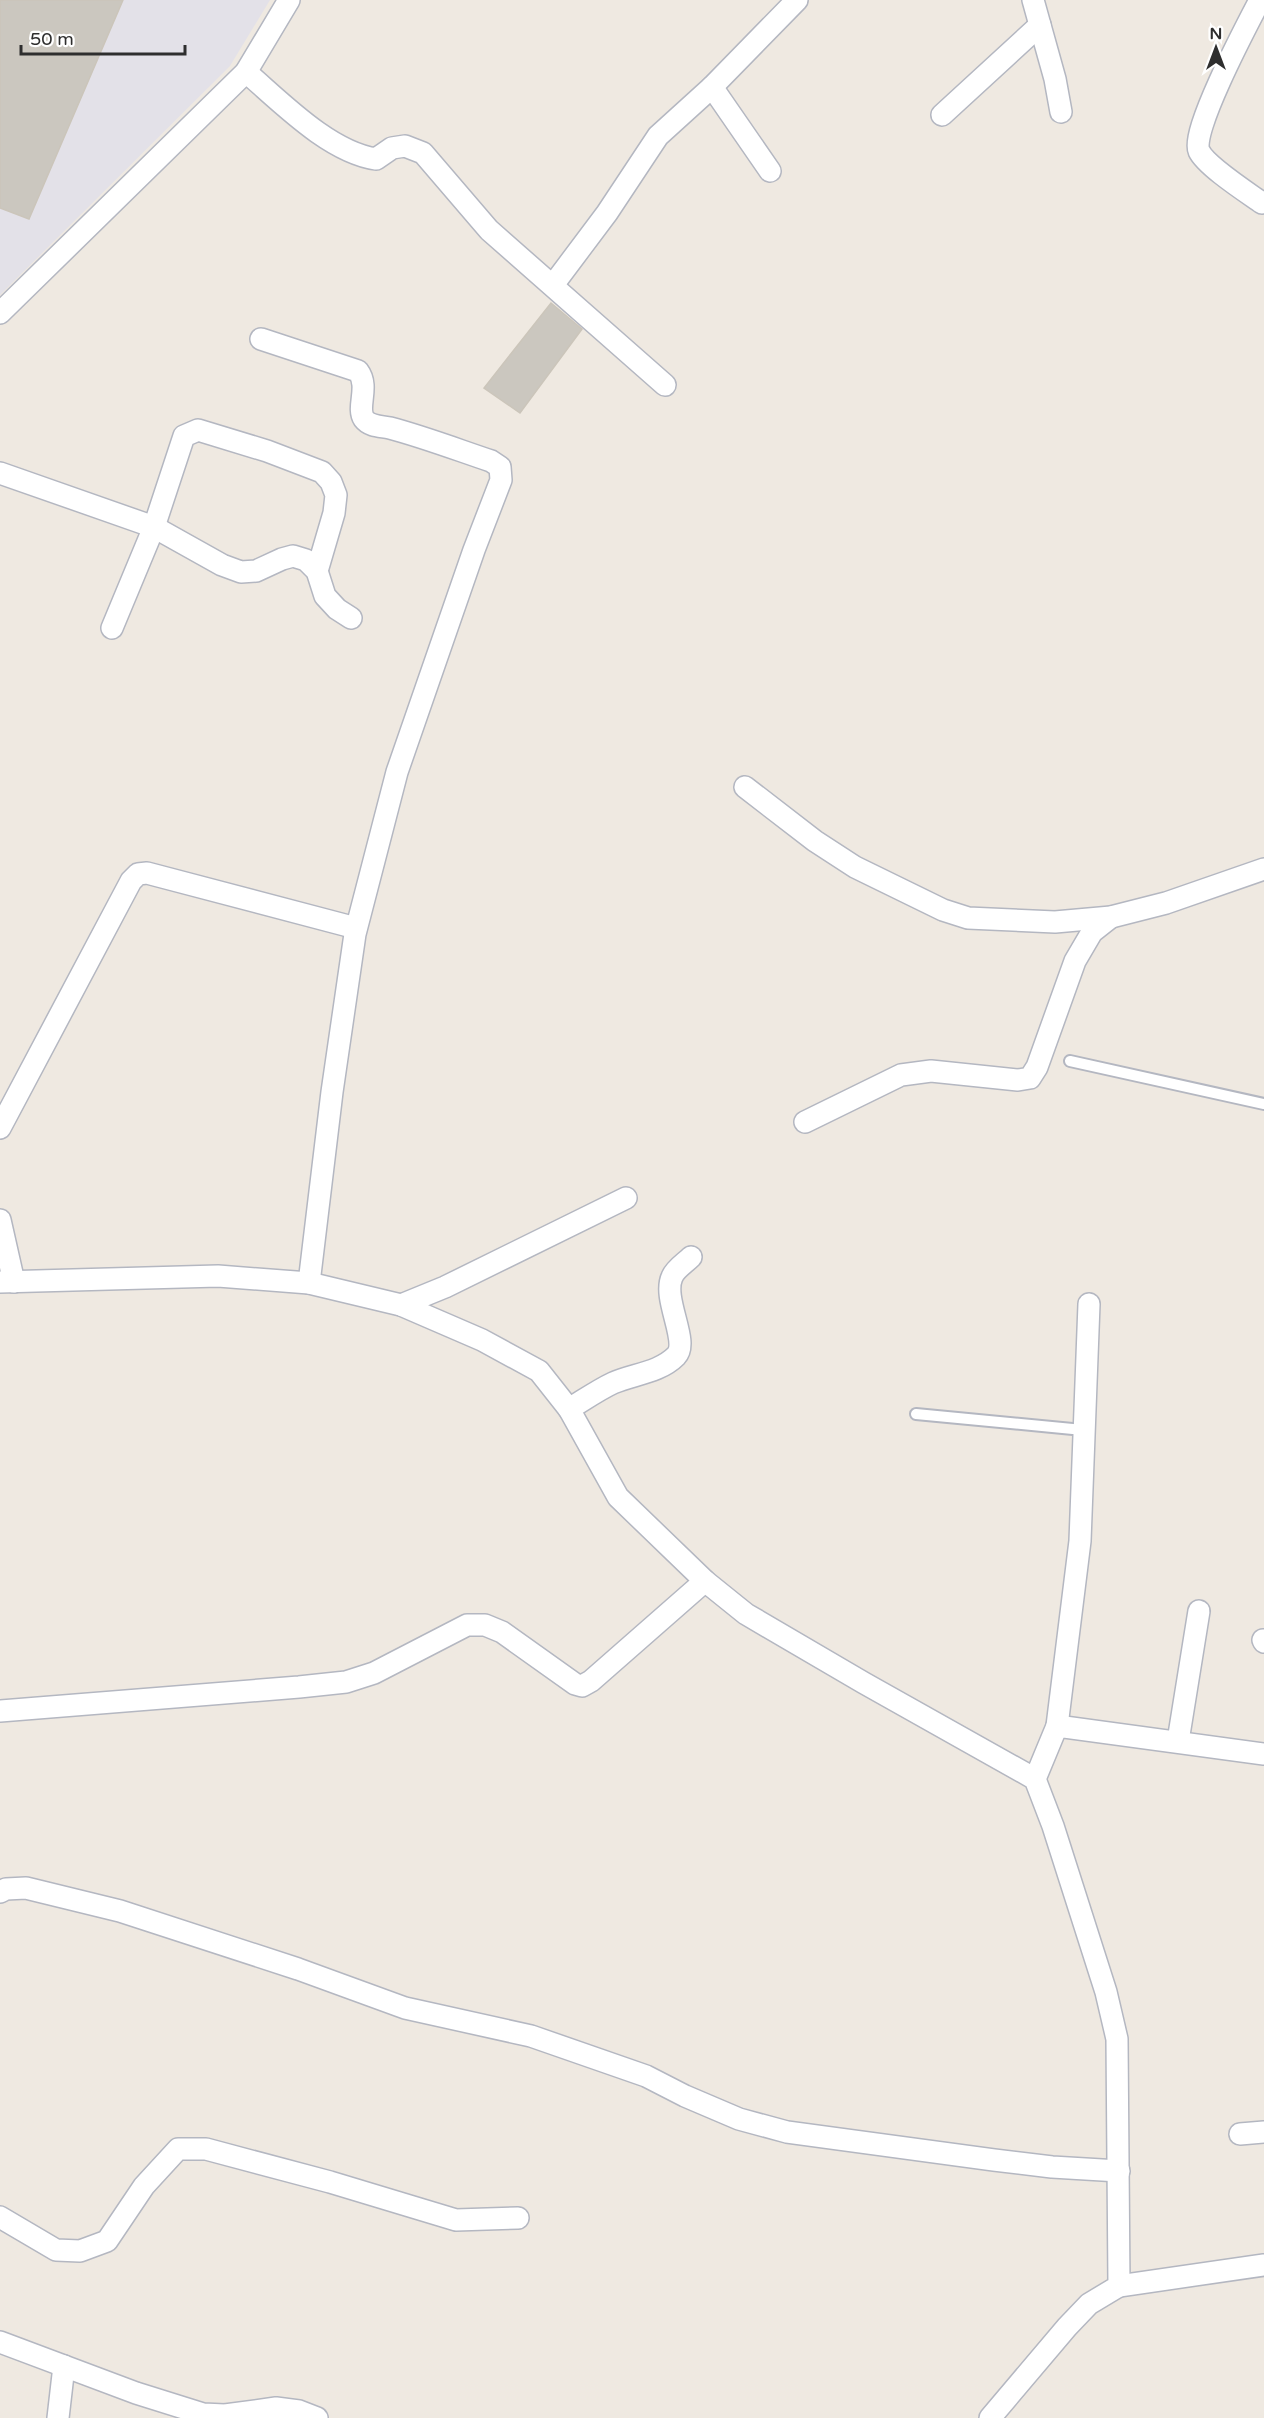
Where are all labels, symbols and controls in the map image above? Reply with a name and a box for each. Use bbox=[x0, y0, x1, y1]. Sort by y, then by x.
scale bar bbox=[21, 18, 184, 56]
north arrow bbox=[1186, 18, 1246, 78]
text: N bbox=[1210, 24, 1222, 44]
text: 50 m bbox=[30, 28, 74, 50]

